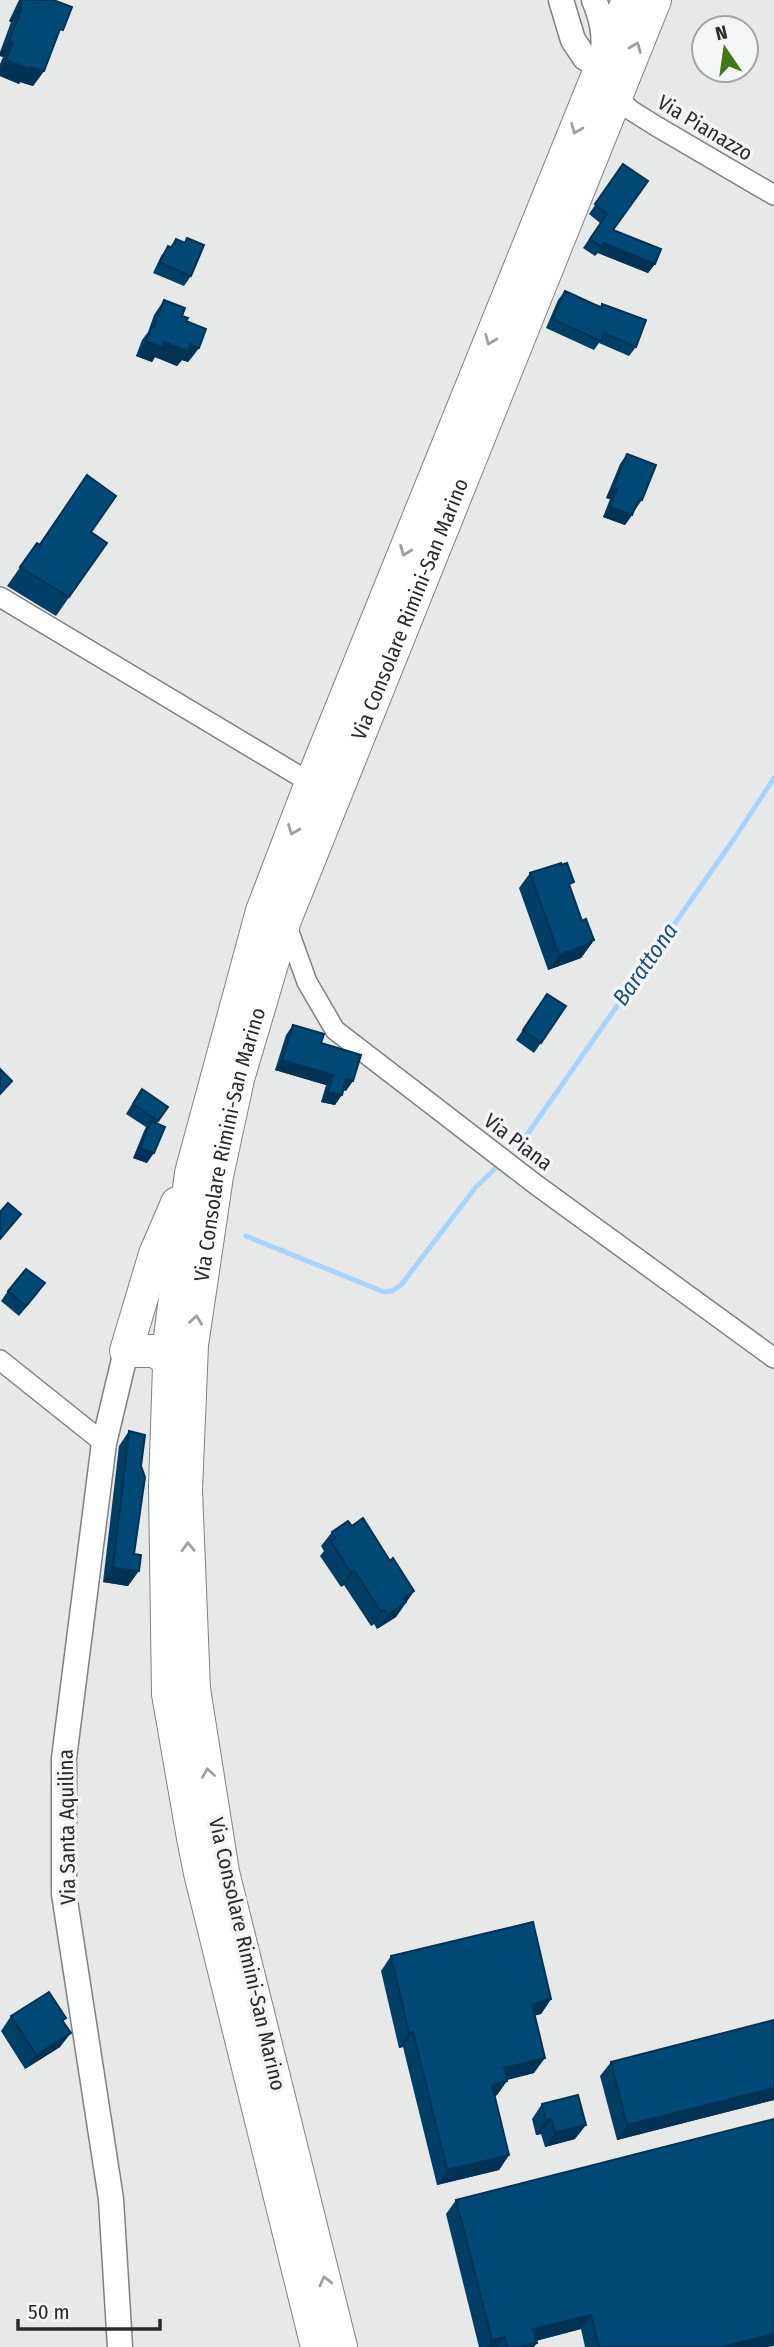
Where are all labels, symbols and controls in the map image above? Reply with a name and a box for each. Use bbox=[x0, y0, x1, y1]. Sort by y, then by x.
north arrow bbox=[690, 14, 760, 84]
text: N bbox=[713, 20, 729, 45]
one-way arrow bbox=[627, 42, 641, 54]
street label: Via Pianazzo bbox=[653, 89, 757, 167]
one-way arrow bbox=[570, 122, 584, 134]
one-way arrow bbox=[485, 333, 499, 345]
street label: Via Consolare Rimini-San Marino bbox=[346, 475, 474, 744]
one-way arrow bbox=[399, 543, 413, 556]
one-way arrow bbox=[287, 823, 301, 835]
water label: Barattona bbox=[606, 917, 684, 1011]
street label: Via Consolare Rimini-San Marino bbox=[189, 1005, 271, 1283]
street label: Via Piana bbox=[479, 1108, 557, 1176]
one-way arrow bbox=[188, 1314, 203, 1325]
one-way arrow bbox=[181, 1541, 196, 1552]
street label: Via Santa Aquilina bbox=[53, 1749, 81, 1905]
one-way arrow bbox=[201, 1767, 216, 1779]
street label: Via Consolare Rimini-San Marino bbox=[203, 1815, 291, 2093]
one-way arrow bbox=[319, 2275, 333, 2287]
scale bar bbox=[18, 2288, 159, 2332]
text: 50 m bbox=[28, 2299, 70, 2325]

